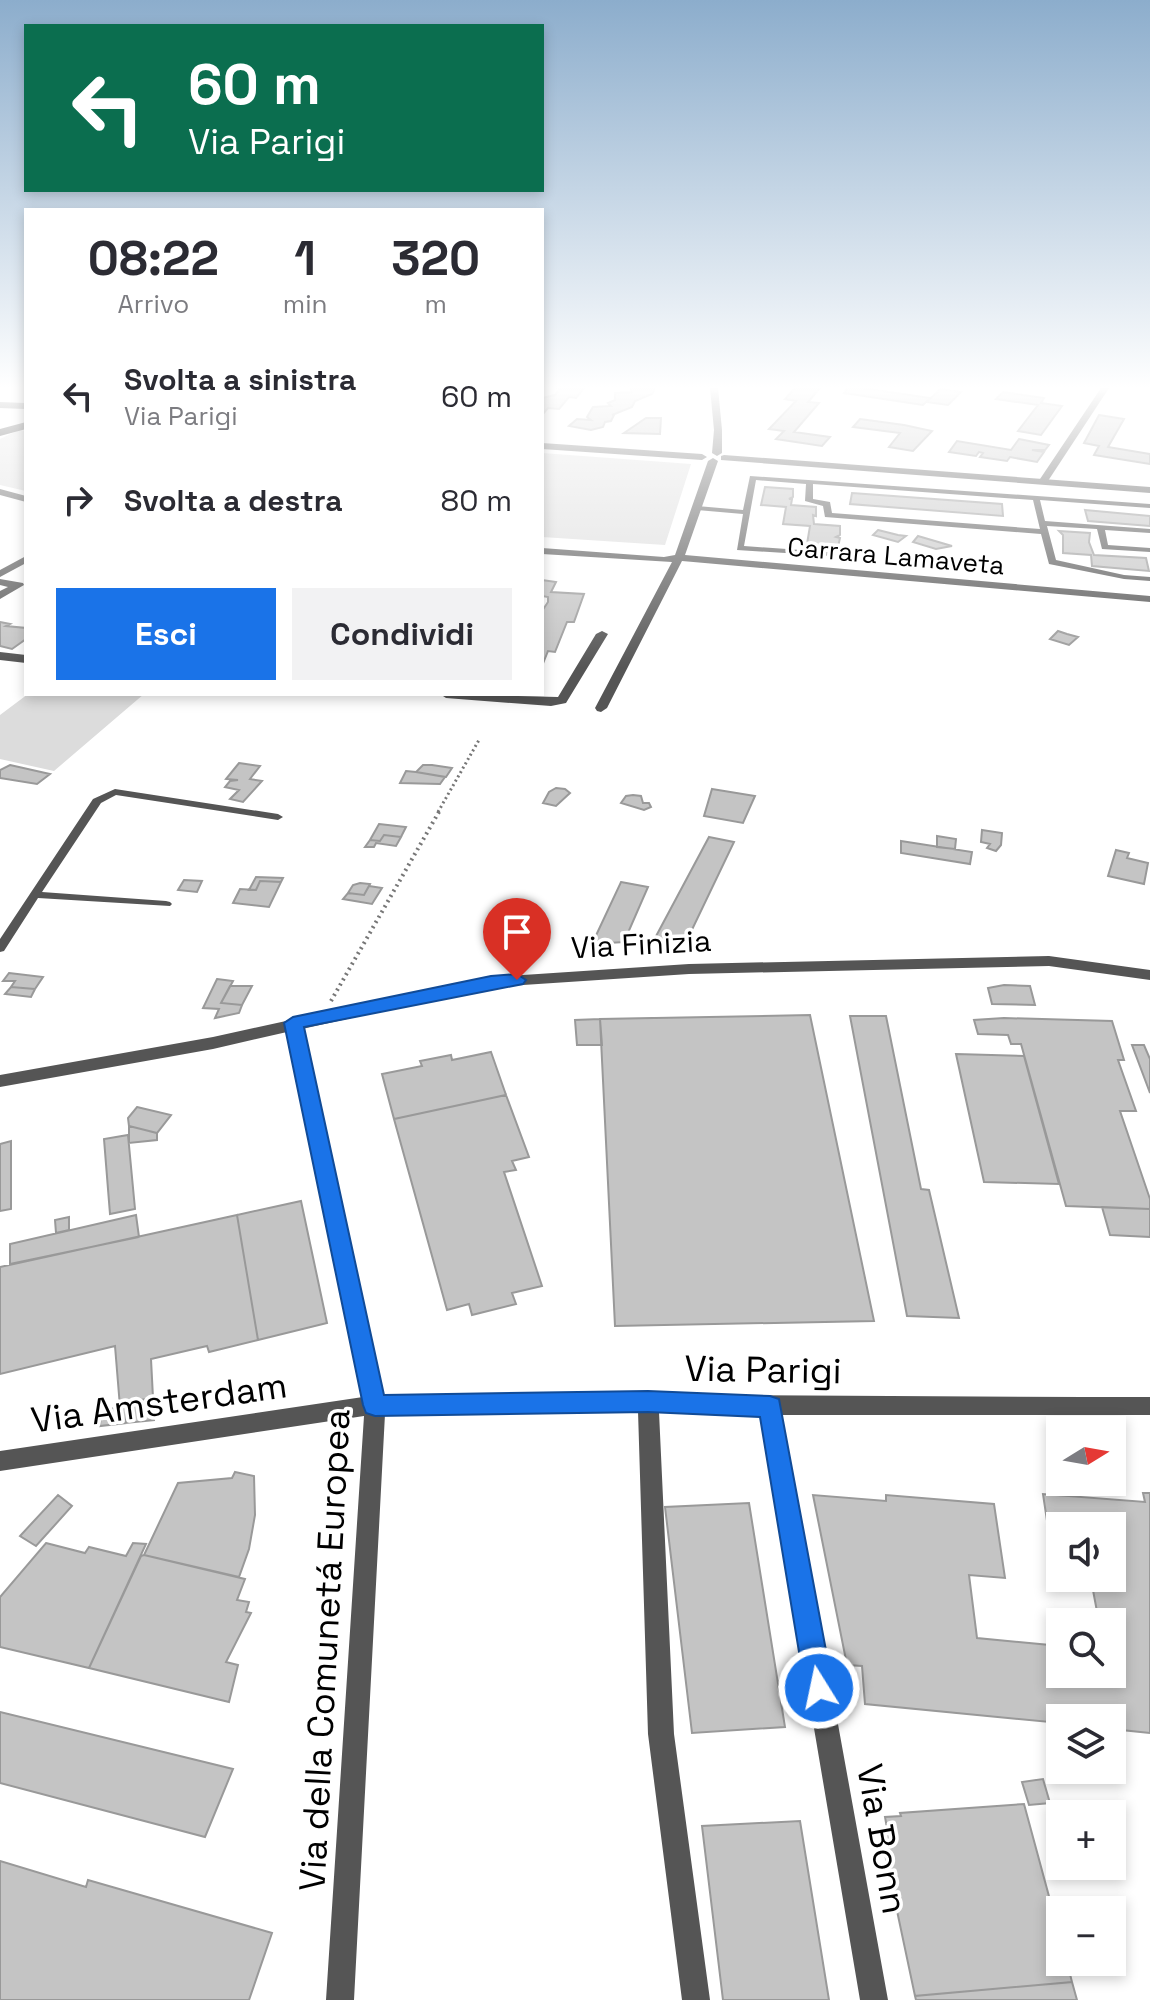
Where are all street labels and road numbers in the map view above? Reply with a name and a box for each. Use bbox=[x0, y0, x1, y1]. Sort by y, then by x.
street label: Carrara Lamaveta bbox=[786, 530, 1006, 582]
street label: Via Finizia bbox=[570, 921, 712, 967]
street label: Via Parigi bbox=[684, 1346, 842, 1394]
street label: Via Amsterdam bbox=[28, 1362, 290, 1444]
street label: Via della Comunetá Europea bbox=[289, 1408, 361, 1892]
street label: Via Bonn bbox=[846, 1761, 918, 1917]

